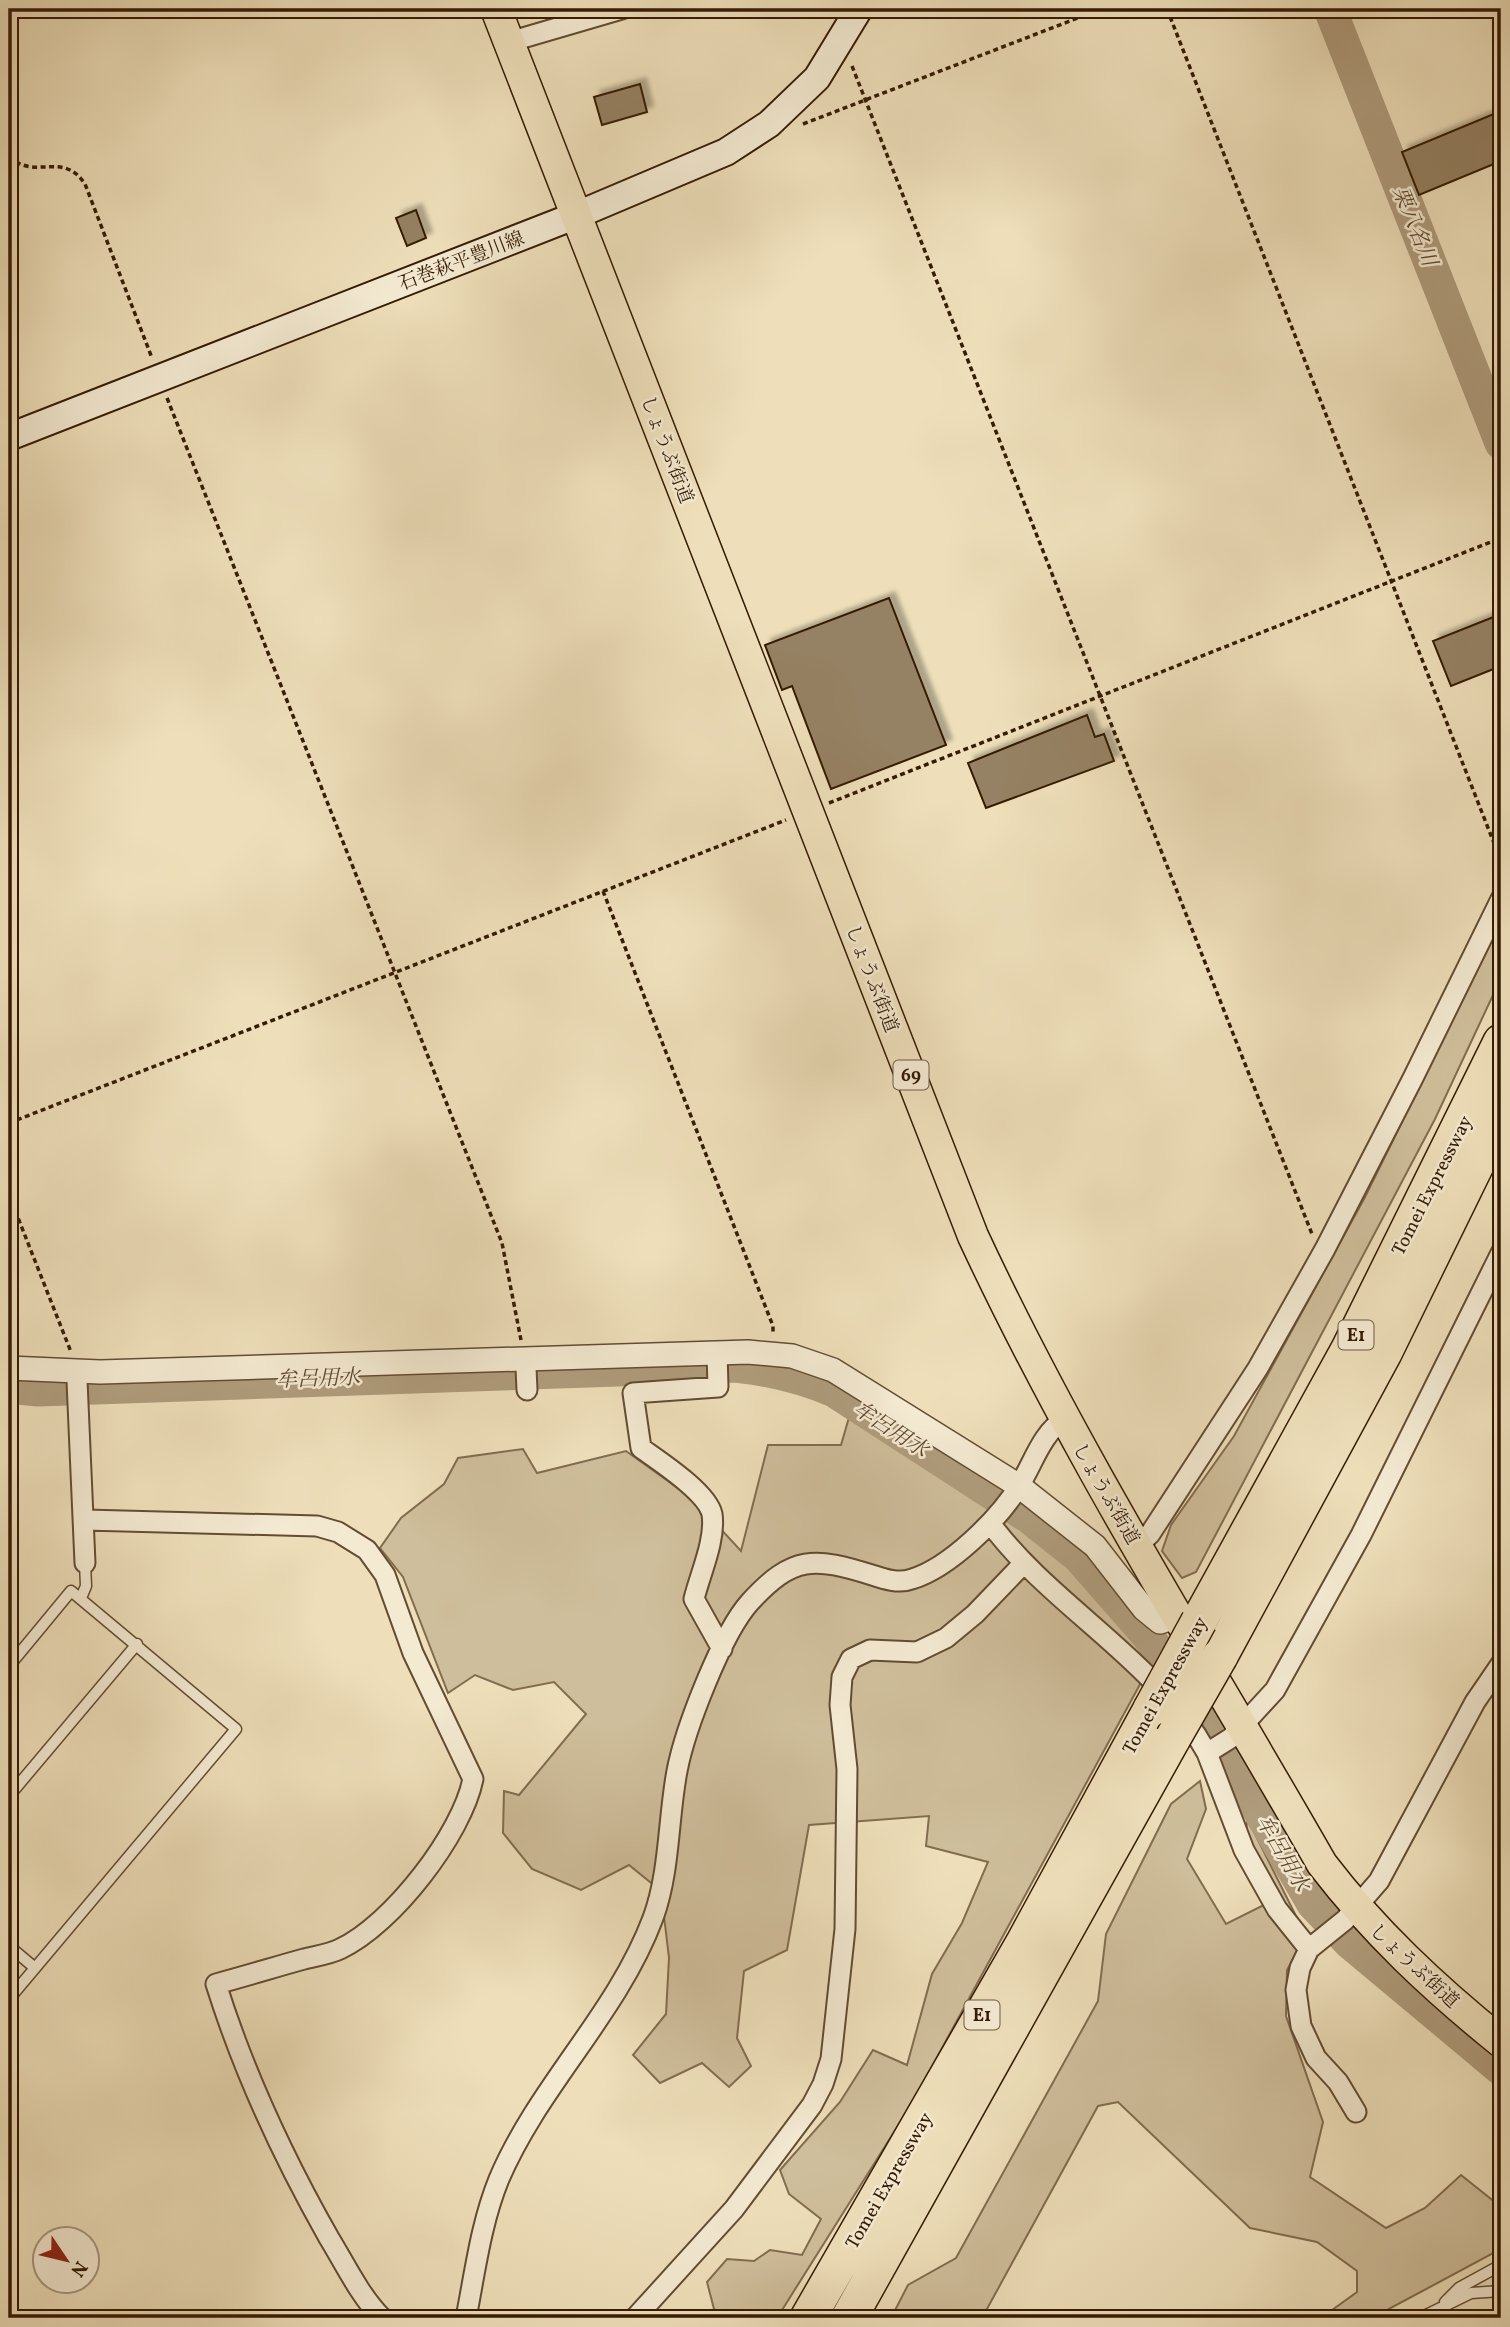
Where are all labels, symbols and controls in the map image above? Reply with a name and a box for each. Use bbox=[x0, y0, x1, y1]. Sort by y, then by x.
water label: 栗八名川 bbox=[1384, 182, 1444, 273]
street label: 石巻萩平豊川線 bbox=[395, 226, 528, 298]
street label: しょうぶ街道 bbox=[634, 392, 699, 508]
street label: しょうぶ街道 bbox=[839, 921, 904, 1037]
road number: 69 bbox=[894, 1060, 928, 1090]
street label: Tomei Expressway bbox=[1386, 1111, 1479, 1260]
road number: E1 bbox=[1338, 1320, 1374, 1350]
water label: 牟呂用水 bbox=[276, 1363, 363, 1395]
water label: 牟呂用水 bbox=[847, 1395, 935, 1466]
street label: しょうぶ街道 bbox=[1066, 1438, 1145, 1550]
street label: Tomei Expressway bbox=[1117, 1612, 1214, 1760]
water label: 牟呂用水 bbox=[1248, 1810, 1316, 1899]
street label: しょうぶ街道 bbox=[1363, 1918, 1464, 2015]
road number: E1 bbox=[964, 2000, 1000, 2029]
street label: Tomei Expressway bbox=[840, 2108, 940, 2254]
north arrow bbox=[32, 2226, 102, 2296]
text: N bbox=[64, 2255, 93, 2282]

